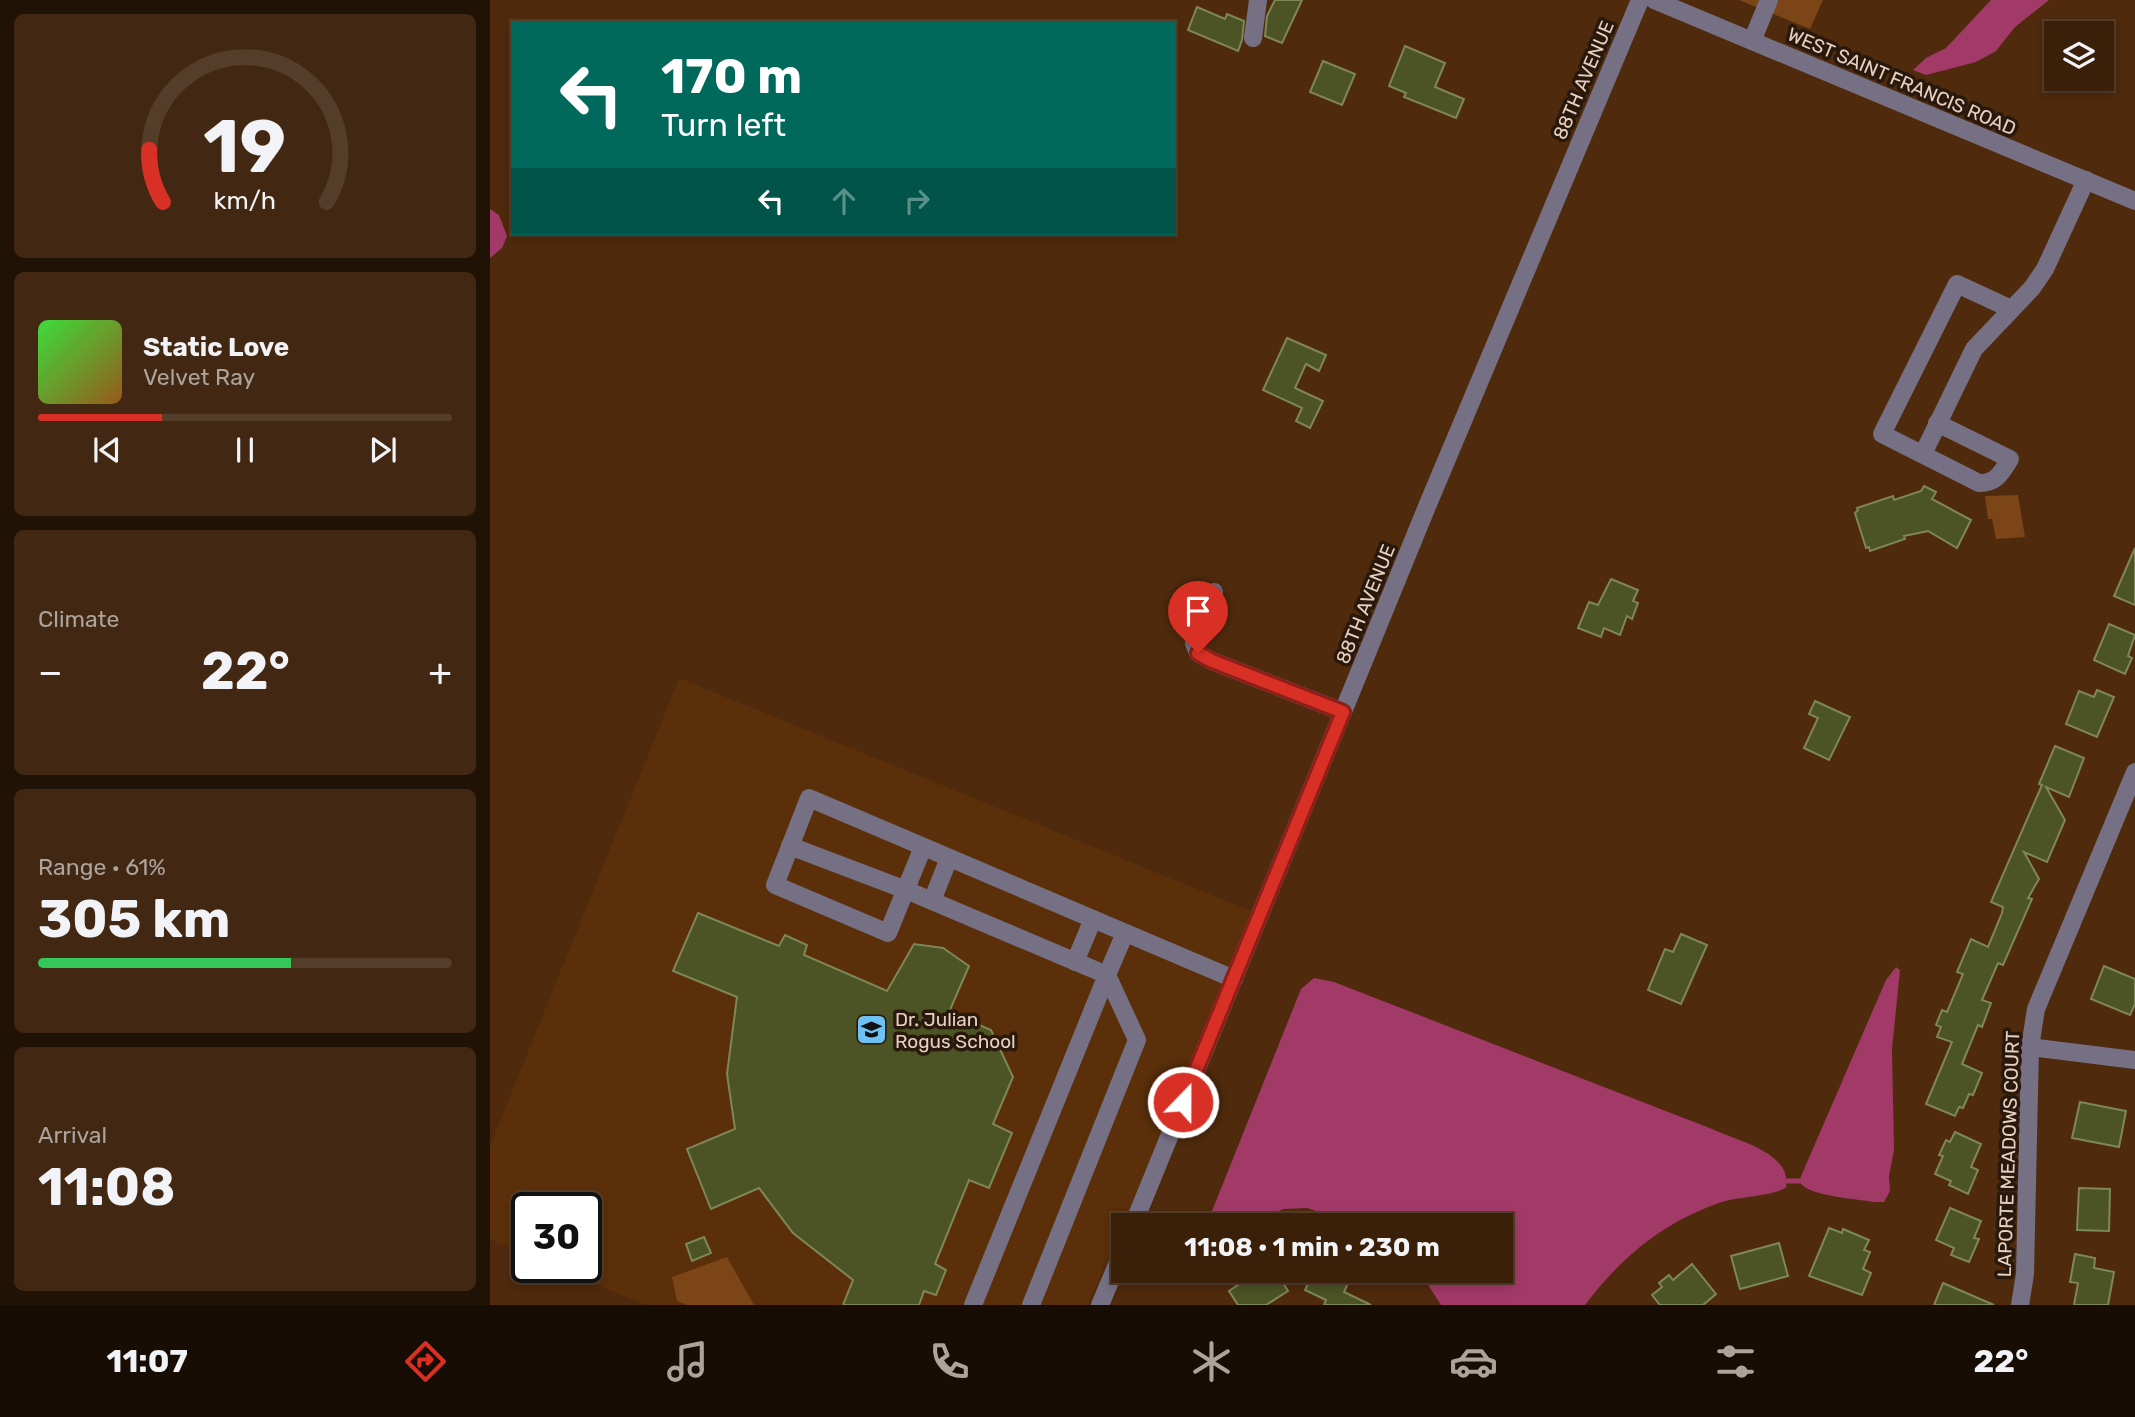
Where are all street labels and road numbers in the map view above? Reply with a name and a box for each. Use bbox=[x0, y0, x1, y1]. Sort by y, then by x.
street label: 88TH AVENUE bbox=[1548, 17, 1619, 143]
street label: WEST SAINT FRANCIS ROAD bbox=[1784, 23, 2020, 140]
street label: 88TH AVENUE bbox=[1331, 541, 1400, 667]
street label: LAPORTE MEADOWS COURT bbox=[1993, 1030, 2024, 1278]

